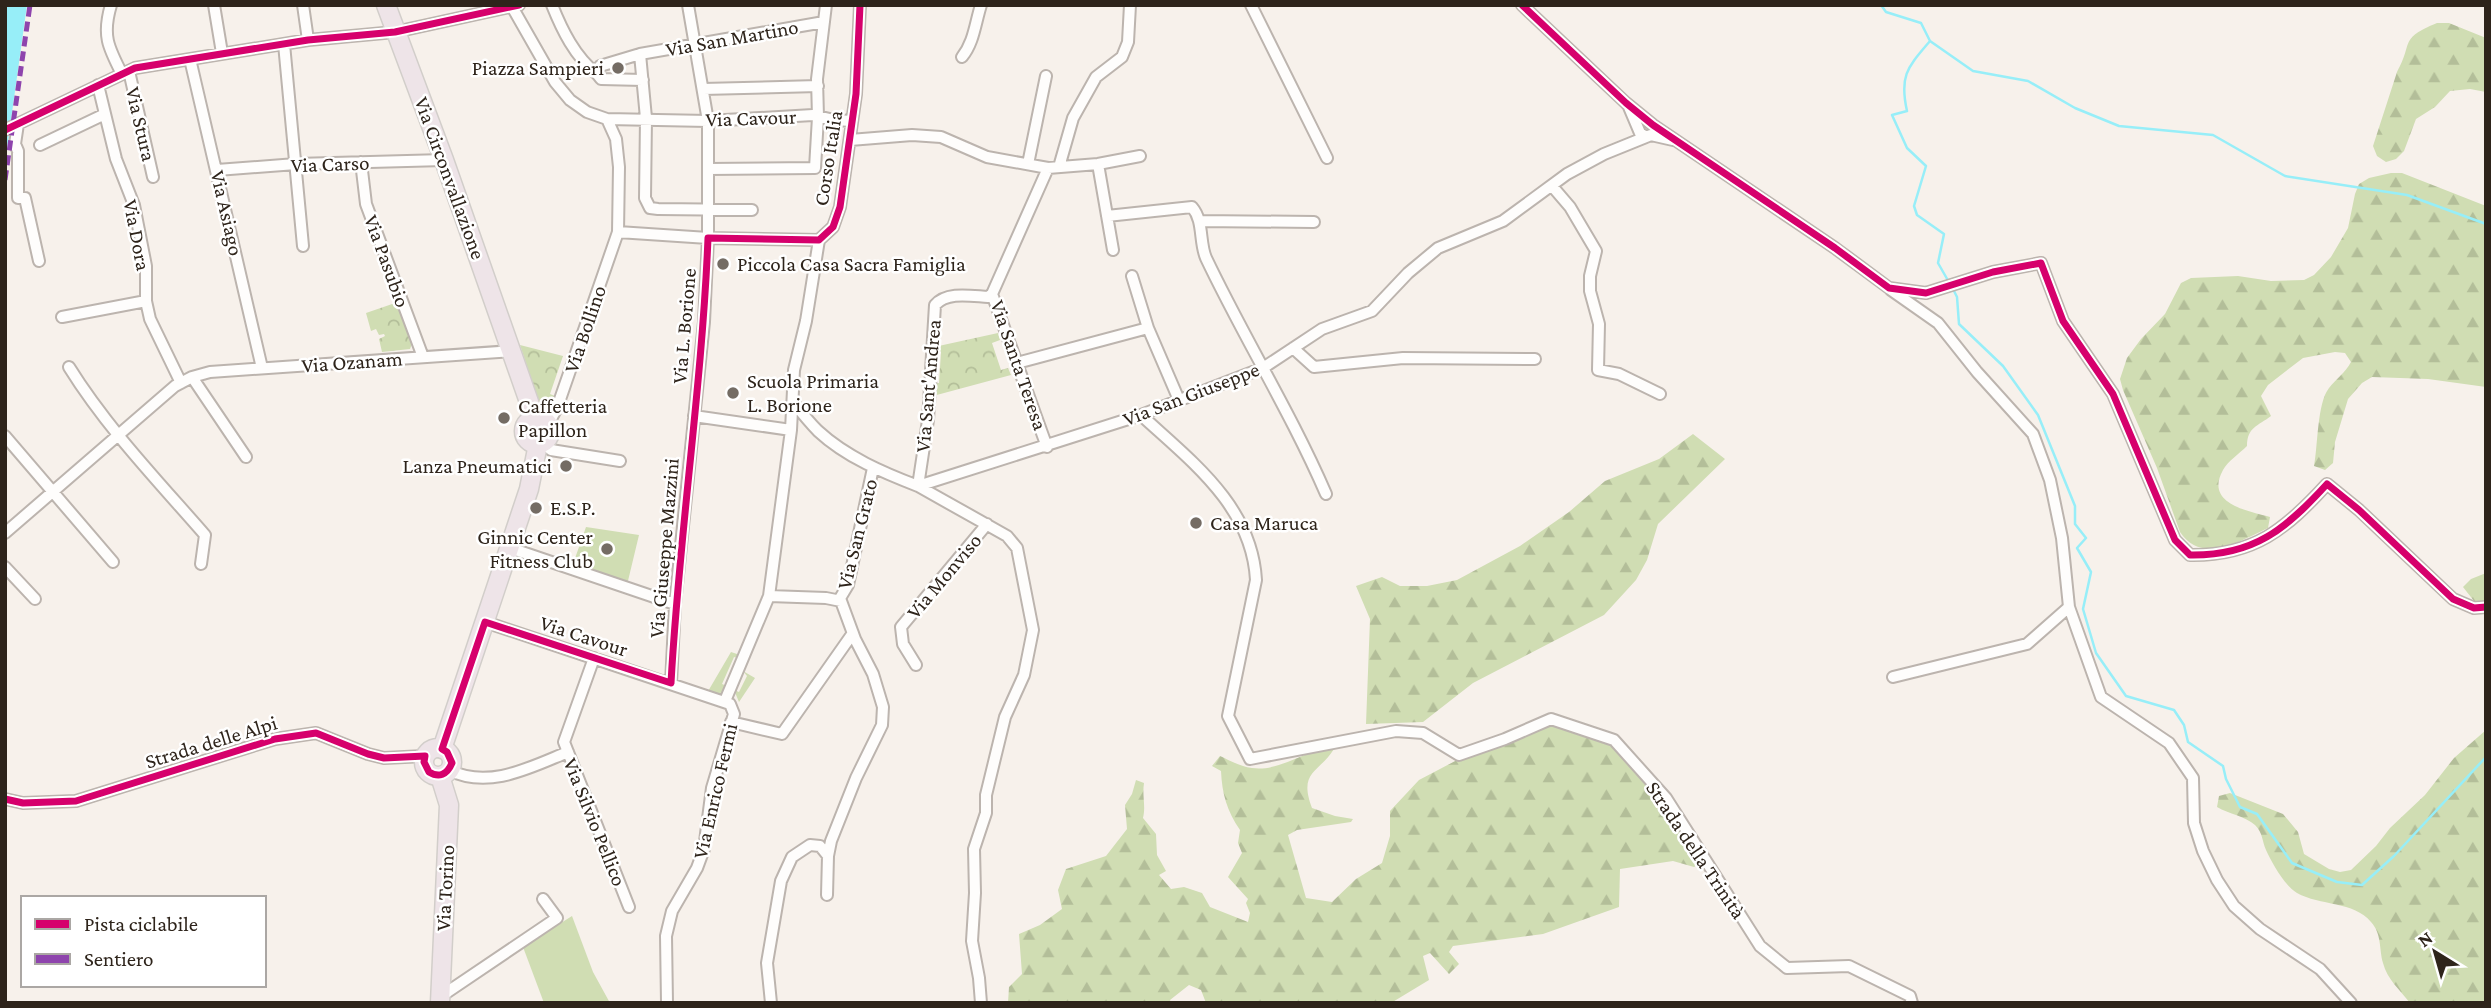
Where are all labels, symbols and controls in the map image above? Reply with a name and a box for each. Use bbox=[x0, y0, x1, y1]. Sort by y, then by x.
street label: Via San Martino bbox=[664, 15, 800, 61]
place label: Piazza Sampieri bbox=[472, 56, 604, 80]
marker: Piazza Sampieri bbox=[610, 60, 626, 76]
street label: Via Stura bbox=[121, 85, 161, 164]
street label: Via Circonvallazione bbox=[409, 93, 491, 263]
street label: Via Cavour bbox=[705, 104, 798, 132]
street label: Corso Italia bbox=[809, 108, 847, 207]
street label: Via Carso bbox=[290, 151, 370, 177]
street label: Via Asiago bbox=[206, 168, 248, 258]
street label: Via Dora bbox=[118, 197, 156, 273]
street label: Via Pasubio bbox=[359, 211, 415, 311]
place label: Piccola Casa Sacra Famiglia bbox=[737, 252, 966, 276]
marker: Piccola Casa Sacra Famiglia bbox=[715, 256, 731, 272]
street label: Via L. Borione bbox=[667, 267, 701, 385]
street label: Via Bollino bbox=[559, 282, 611, 376]
street label: Via Santa Teresa bbox=[985, 297, 1053, 434]
street label: Via Sant'Andrea bbox=[910, 318, 946, 454]
street label: Via Ozanam bbox=[301, 346, 404, 378]
street label: Via San Giuseppe bbox=[1119, 357, 1263, 431]
place label: Scuola Primaria L. Borione bbox=[747, 369, 879, 417]
marker: Scuola Primaria L. Borione bbox=[725, 385, 741, 401]
place label: Caffetteria Papillon bbox=[518, 394, 608, 442]
marker: Caffetteria Papillon bbox=[496, 410, 512, 426]
place label: Lanza Pneumatici bbox=[403, 454, 553, 478]
street label: Via Giuseppe Mazzini bbox=[644, 456, 684, 639]
marker: Lanza Pneumatici bbox=[558, 458, 574, 474]
street label: Via San Grato bbox=[832, 476, 882, 592]
place label: E.S.P. bbox=[550, 496, 596, 520]
marker: E.S.P. bbox=[528, 500, 544, 516]
place label: Casa Maruca bbox=[1210, 511, 1318, 535]
marker: Casa Maruca bbox=[1188, 515, 1204, 531]
place label: Ginnic Center Fitness Club bbox=[477, 525, 594, 573]
street label: Via Monviso bbox=[901, 529, 987, 623]
marker: Ginnic Center Fitness Club bbox=[599, 541, 615, 557]
street label: Via Cavour bbox=[537, 610, 632, 662]
street label: Strada delle Alpi bbox=[142, 710, 280, 773]
street label: Via Enrico Fermi bbox=[688, 720, 742, 861]
street label: Via Silvio Pellico bbox=[558, 754, 632, 890]
street label: Strada della Trinità bbox=[1641, 777, 1751, 924]
street label: Via Torino bbox=[431, 844, 459, 932]
legend bbox=[21, 896, 266, 987]
text: Pista ciclabile bbox=[84, 912, 198, 936]
north arrow bbox=[2400, 917, 2470, 987]
text: N bbox=[2414, 927, 2437, 951]
text: Sentiero bbox=[84, 947, 153, 971]

